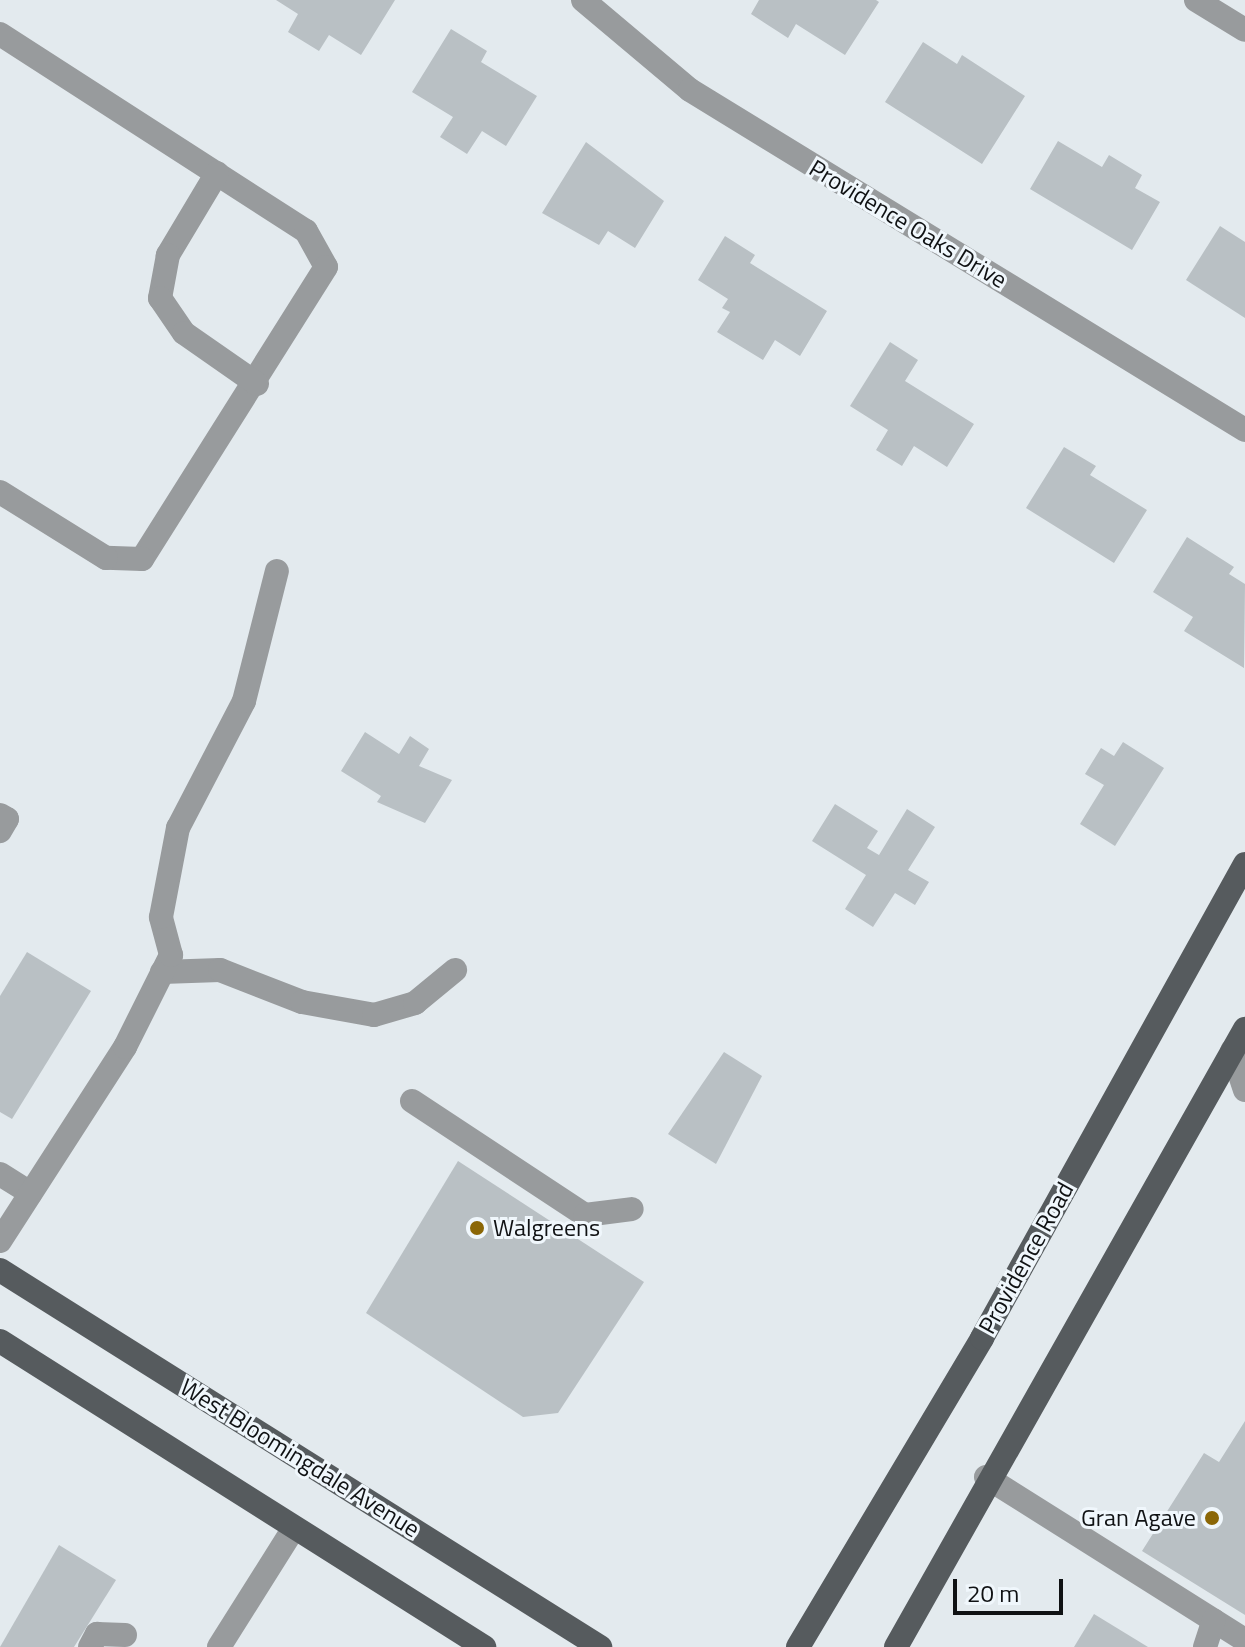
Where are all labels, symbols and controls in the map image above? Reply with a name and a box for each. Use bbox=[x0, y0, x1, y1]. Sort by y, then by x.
street label: Providence Oaks Drive bbox=[804, 154, 1012, 294]
street label: Providence Road bbox=[972, 1177, 1080, 1339]
place label: Walgreens bbox=[493, 1214, 600, 1242]
marker: Walgreens bbox=[468, 1219, 486, 1237]
street label: West Bloomingdale Avenue bbox=[175, 1372, 425, 1544]
place label: Gran Agave bbox=[1081, 1504, 1196, 1532]
marker: Gran Agave bbox=[1203, 1509, 1221, 1527]
scale bar bbox=[957, 1563, 1067, 1613]
text: 20 m bbox=[967, 1575, 1019, 1611]

